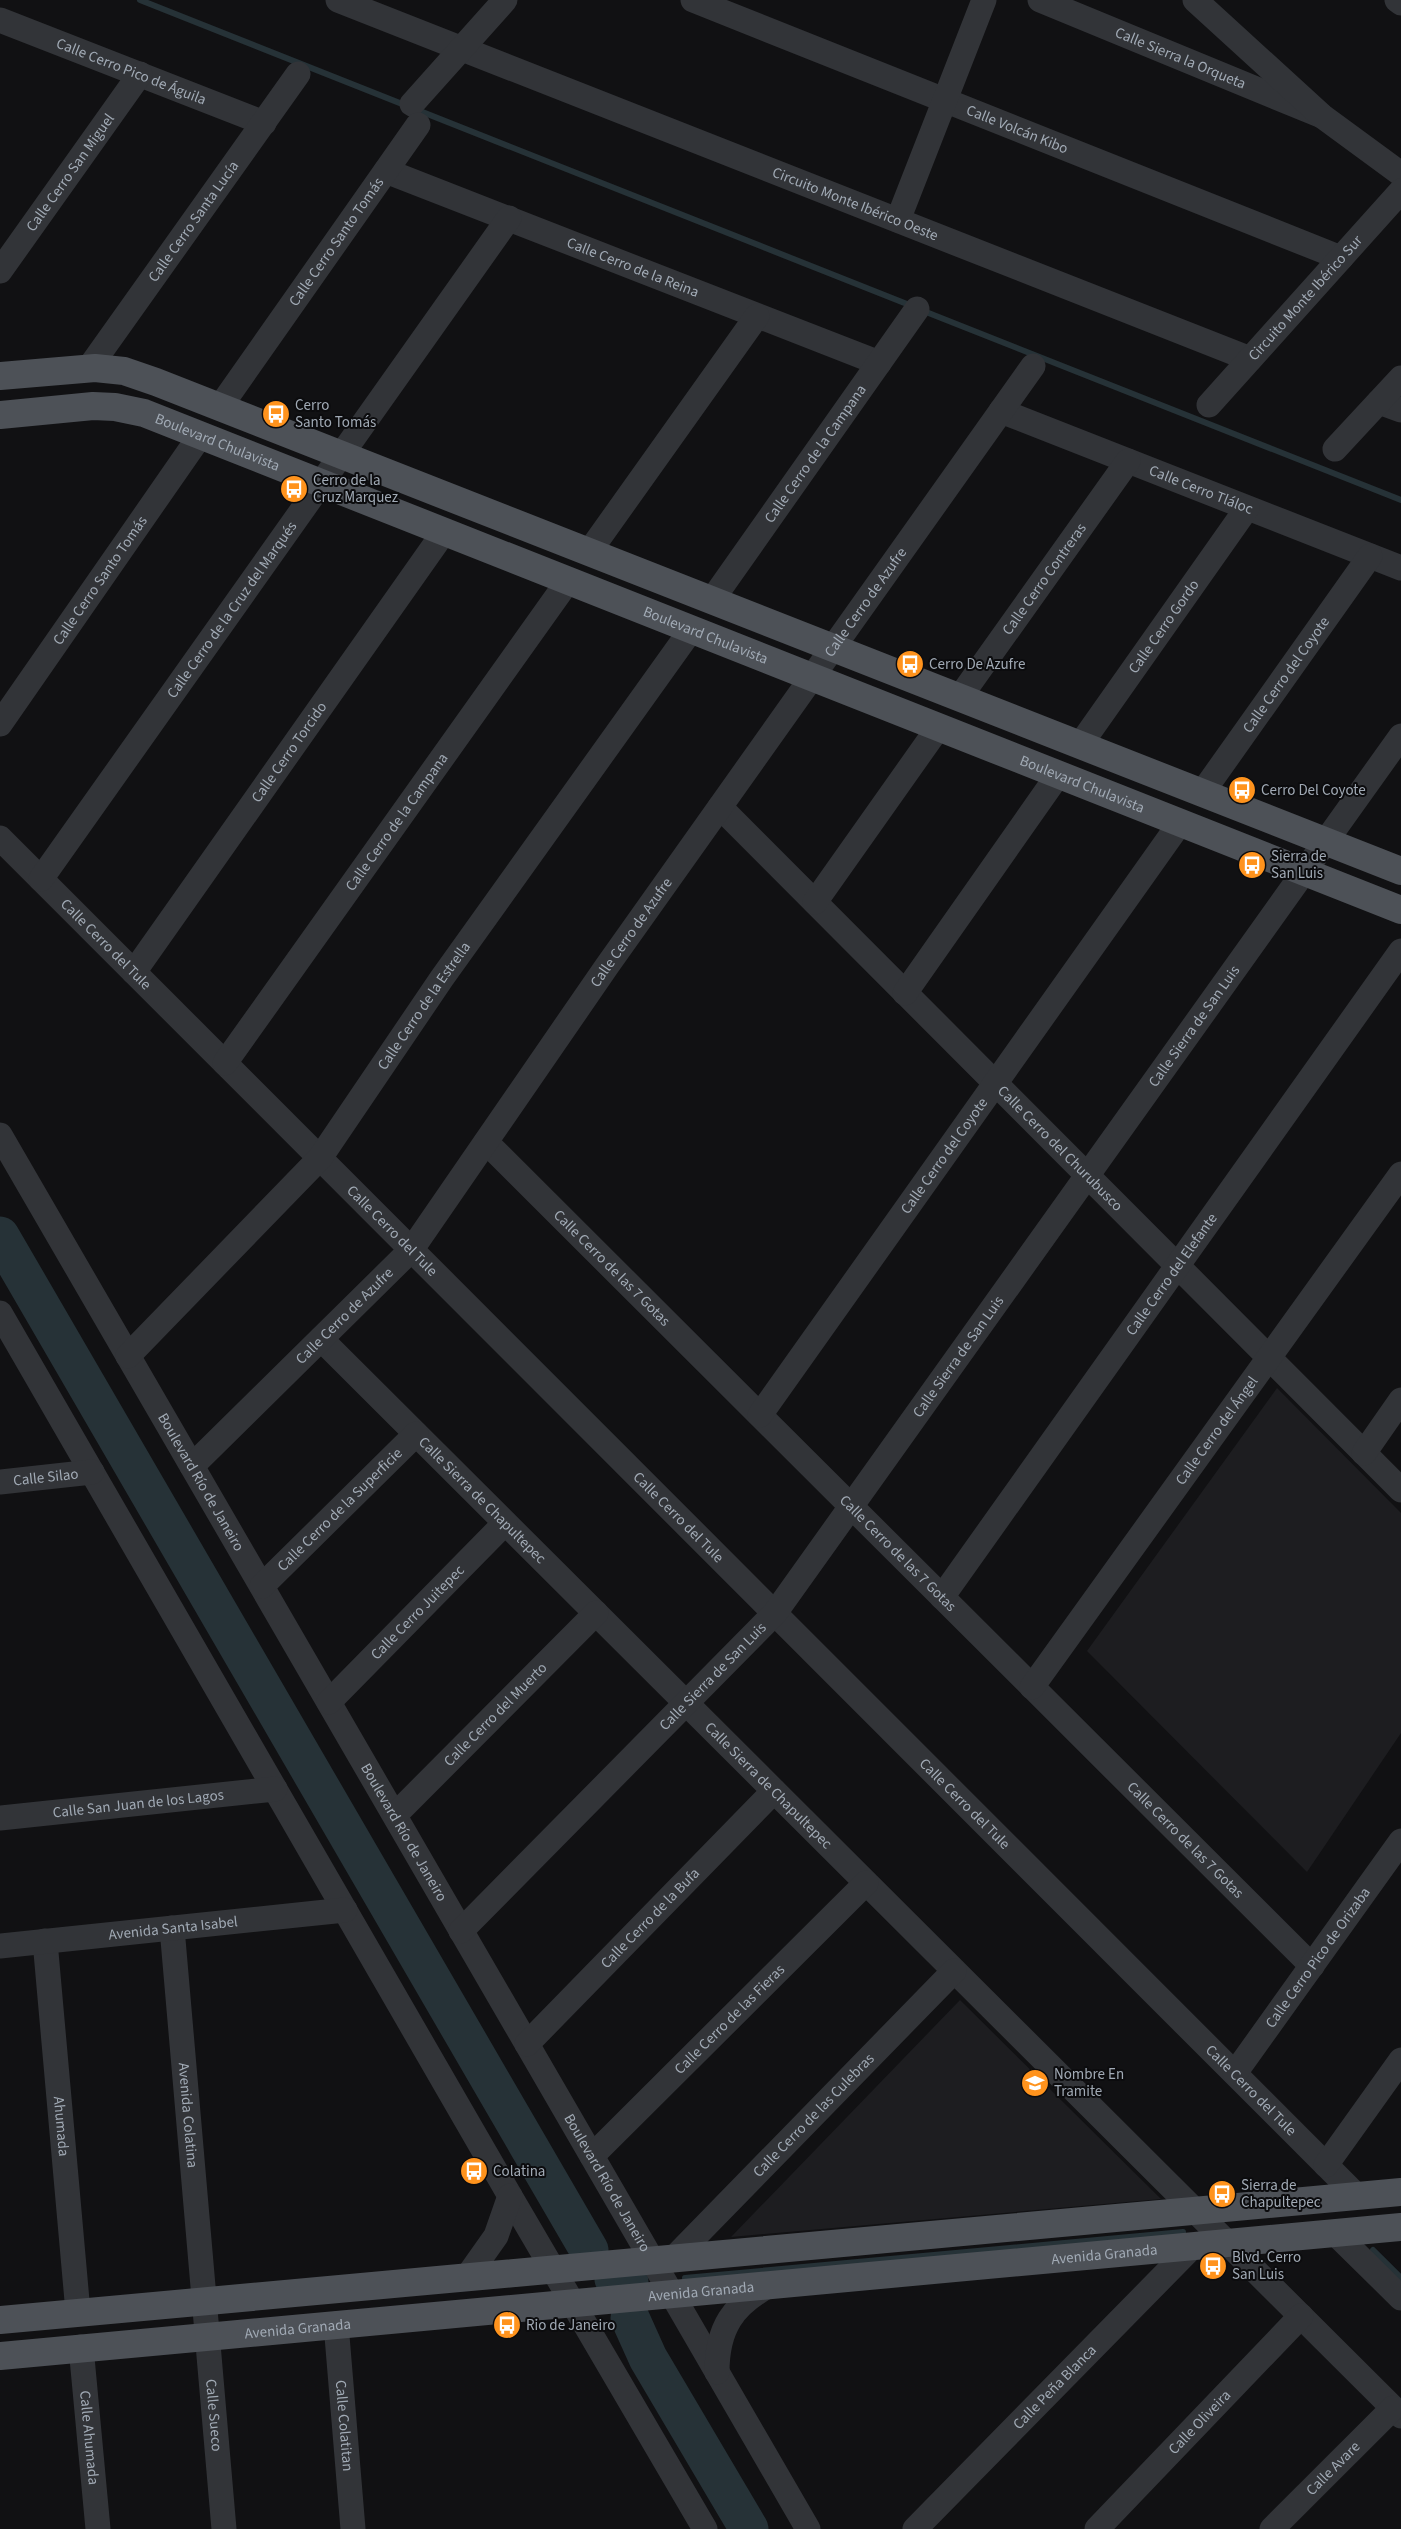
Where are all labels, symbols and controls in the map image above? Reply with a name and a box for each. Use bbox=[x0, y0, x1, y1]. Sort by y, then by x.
street label: Calle Sierra la Orqueta bbox=[1112, 22, 1249, 95]
street label: Calle Cerro Pico de Águila bbox=[53, 33, 209, 110]
street label: Calle Volcán Kibo bbox=[963, 100, 1071, 159]
street label: Calle Cerro San Miguel bbox=[21, 109, 120, 236]
street label: Calle Cerro Santa Lucía bbox=[143, 157, 244, 286]
street label: Circuito Monte Ibérico Oeste bbox=[769, 162, 941, 246]
street label: Calle Cerro Santo Tomás bbox=[284, 173, 389, 311]
street label: Circuito Monte Ibérico Sur bbox=[1243, 230, 1368, 366]
street label: Calle Cerro de la Reina bbox=[564, 232, 702, 303]
street label: Calle Cerro de la Campana bbox=[759, 380, 872, 527]
place label: Cerro Santo Tomás bbox=[295, 395, 376, 433]
bus stop icon: Cerro Santo Tomás bbox=[261, 399, 291, 429]
street label: Boulevard Chulavista bbox=[152, 408, 283, 477]
street label: Calle Cerro Tláloc bbox=[1146, 460, 1256, 520]
place label: Cerro de la Cruz Marquez bbox=[313, 470, 398, 508]
bus stop icon: Cerro de la Cruz Marquez bbox=[279, 474, 309, 504]
street label: Calle Cerro Santo Tomás bbox=[48, 512, 153, 649]
street label: Calle Cerro de la Cruz del Marqués bbox=[162, 517, 302, 703]
street label: Calle Cerro Contreras bbox=[997, 519, 1092, 639]
street label: Calle Cerro de Azufre bbox=[820, 543, 912, 661]
street label: Calle Cerro Gordo bbox=[1123, 575, 1204, 678]
street label: Boulevard Chulavista bbox=[640, 601, 771, 670]
street label: Calle Cerro del Coyote bbox=[1238, 613, 1335, 737]
bus stop icon: Cerro De Azufre bbox=[895, 649, 925, 679]
place label: Cerro De Azufre bbox=[929, 654, 1025, 675]
street label: Calle Cerro Torcido bbox=[246, 698, 332, 807]
street label: Calle Cerro de la Campana bbox=[341, 749, 453, 895]
street label: Boulevard Chulavista bbox=[1017, 750, 1148, 819]
bus stop icon: Cerro Del Coyote bbox=[1227, 775, 1257, 805]
place label: Cerro Del Coyote bbox=[1261, 780, 1366, 801]
place label: Sierra de San Luis bbox=[1271, 846, 1327, 884]
bus stop icon: Sierra de San Luis bbox=[1237, 850, 1267, 880]
street label: Calle Cerro de Azufre bbox=[585, 874, 678, 992]
street label: Calle Cerro del Tule bbox=[55, 894, 156, 995]
street label: Calle Cerro de la Estrella bbox=[373, 938, 476, 1074]
street label: Calle Sierra de San Luis bbox=[1144, 961, 1245, 1091]
street label: Calle Cerro del Churubusco bbox=[992, 1081, 1127, 1216]
street label: Calle Cerro del Coyote bbox=[896, 1094, 993, 1218]
street label: Calle Cerro del Tule bbox=[342, 1181, 442, 1281]
street label: Calle Cerro de las 7 Gotas bbox=[549, 1205, 675, 1331]
street label: Calle Cerro del Elefante bbox=[1121, 1209, 1223, 1340]
street label: Calle Cerro de Azufre bbox=[291, 1263, 398, 1369]
street label: Calle Sierra de San Luis bbox=[908, 1292, 1009, 1422]
street label: Calle Cerro del Ángel bbox=[1171, 1372, 1263, 1489]
street label: Boulevard Río de Janeiro bbox=[152, 1409, 249, 1555]
street label: Calle Sierra de Chapultepec bbox=[414, 1432, 551, 1569]
street label: Calle Cerro de la Superficie bbox=[273, 1443, 407, 1576]
street label: Calle Silao bbox=[12, 1464, 79, 1492]
street label: Calle Cerro del Tule bbox=[628, 1467, 728, 1568]
street label: Calle Cerro de las 7 Gotas bbox=[835, 1490, 961, 1616]
street label: Calle Cerro Juitepec bbox=[366, 1560, 469, 1665]
street label: Calle Sierra de San Luis bbox=[654, 1618, 771, 1736]
street label: Calle Cerro del Muerto bbox=[439, 1658, 552, 1771]
street label: Calle Sierra de Chapultepec bbox=[700, 1717, 837, 1854]
street label: Calle Cerro del Tule bbox=[914, 1754, 1015, 1854]
street label: Boulevard Río de Janeiro bbox=[355, 1760, 452, 1906]
street label: Calle Cerro de las 7 Gotas bbox=[1122, 1777, 1248, 1903]
street label: Calle San Juan de los Lagos bbox=[52, 1784, 225, 1823]
street label: Calle Cerro de la Bufa bbox=[596, 1863, 704, 1974]
street label: Calle Cerro Pico de Orizaba bbox=[1260, 1883, 1376, 2032]
street label: Avenida Santa Isabel bbox=[107, 1911, 239, 1946]
street label: Calle Cerro de las Fieras bbox=[670, 1960, 790, 2079]
street label: Calle Cerro del Tule bbox=[1201, 2040, 1301, 2141]
street label: Calle Cerro de las Culebras bbox=[748, 2049, 879, 2182]
street label: Avenida Colatina bbox=[173, 2062, 203, 2169]
place label: Nombre En Tramite bbox=[1054, 2064, 1124, 2102]
school or university icon: Nombre En Tramite bbox=[1020, 2068, 1050, 2098]
street label: Ahumada bbox=[48, 2095, 74, 2157]
street label: Boulevard Río de Janeiro bbox=[558, 2110, 655, 2256]
bus stop icon: Colatina bbox=[459, 2156, 489, 2186]
place label: Colatina bbox=[493, 2161, 545, 2182]
place label: Sierra de Chapultepec bbox=[1241, 2175, 1321, 2213]
bus stop icon: Sierra de Chapultepec bbox=[1207, 2179, 1237, 2209]
street label: Avenida Granada bbox=[1050, 2239, 1158, 2270]
place label: Blvd. Cerro San Luis bbox=[1232, 2247, 1301, 2285]
bus stop icon: Blvd. Cerro San Luis bbox=[1198, 2251, 1228, 2281]
street label: Avenida Granada bbox=[647, 2277, 755, 2307]
bus stop icon: Rio de Janeiro bbox=[492, 2310, 522, 2340]
street label: Avenida Granada bbox=[244, 2314, 352, 2344]
place label: Rio de Janeiro bbox=[526, 2315, 615, 2336]
street label: Calle Peña Blanca bbox=[1008, 2340, 1101, 2434]
street label: Calle Sueco bbox=[200, 2378, 227, 2452]
street label: Calle Colatitan bbox=[330, 2379, 358, 2472]
street label: Calle Oliveira bbox=[1164, 2385, 1236, 2459]
street label: Calle Ahumada bbox=[74, 2390, 104, 2486]
street label: Calle Avare bbox=[1301, 2437, 1365, 2500]

